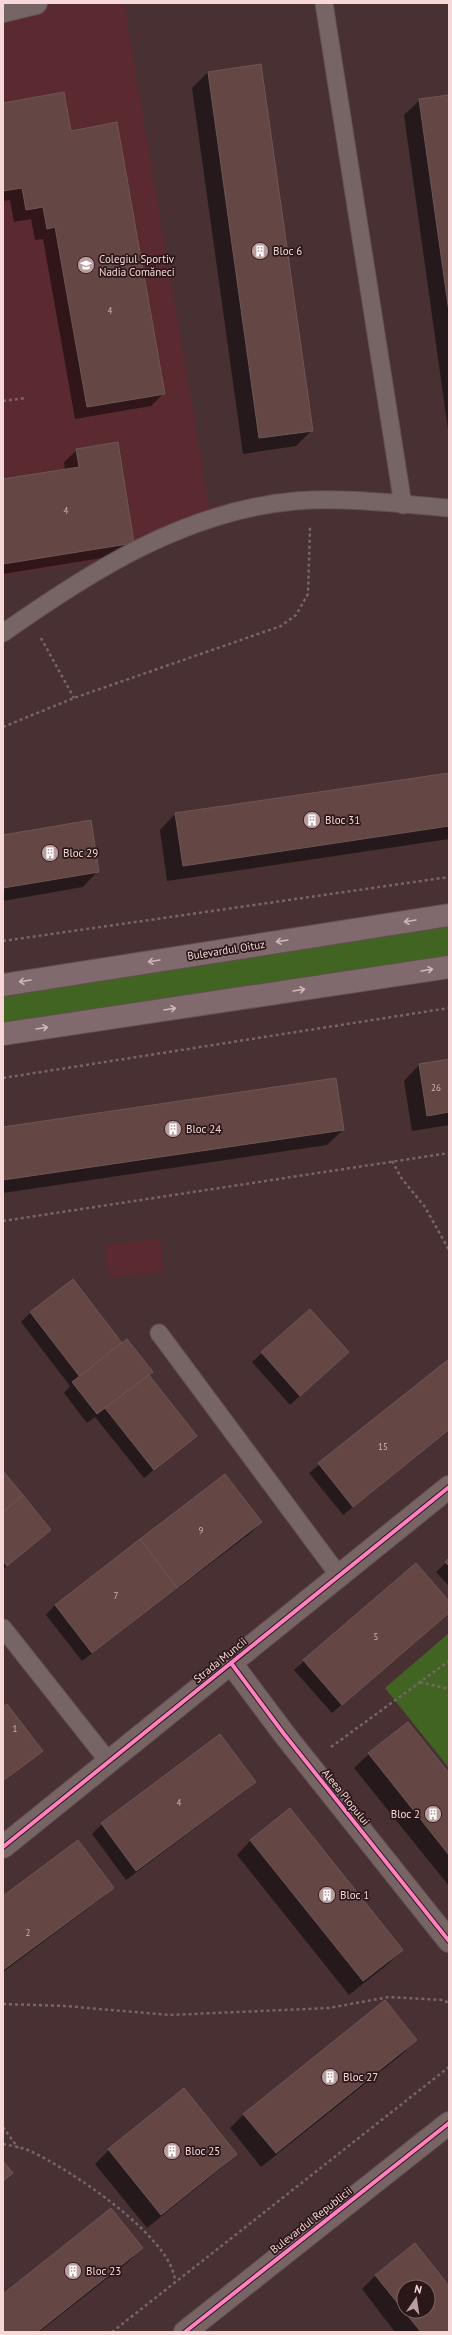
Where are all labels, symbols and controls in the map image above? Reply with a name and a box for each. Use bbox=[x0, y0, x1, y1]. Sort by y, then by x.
building icon: Bloc 6 bbox=[250, 241, 270, 261]
place label: Bloc 6 bbox=[273, 244, 302, 258]
place label: Colegiul Sportiv Nadia Comăneci bbox=[99, 252, 175, 279]
school or university icon: Colegiul Sportiv Nadia Comăneci bbox=[76, 255, 96, 275]
house number: 4 bbox=[108, 305, 113, 316]
house number: 4 bbox=[64, 505, 69, 516]
building icon: Bloc 31 bbox=[302, 810, 322, 830]
place label: Bloc 31 bbox=[325, 813, 360, 827]
building icon: Bloc 29 bbox=[40, 843, 60, 863]
place label: Bloc 29 bbox=[63, 846, 98, 860]
one-way arrow bbox=[404, 917, 417, 925]
street label: Bulevardul Oituz bbox=[186, 937, 266, 963]
one-way arrow bbox=[276, 937, 289, 945]
one-way arrow bbox=[147, 957, 160, 965]
one-way arrow bbox=[420, 966, 433, 974]
one-way arrow bbox=[19, 977, 32, 985]
one-way arrow bbox=[292, 986, 305, 994]
one-way arrow bbox=[163, 1005, 176, 1013]
one-way arrow bbox=[35, 1024, 48, 1032]
house number: 26 bbox=[431, 1082, 441, 1093]
building icon: Bloc 24 bbox=[163, 1119, 183, 1139]
place label: Bloc 24 bbox=[186, 1122, 221, 1136]
house number: 15 bbox=[378, 1441, 388, 1452]
house number: 9 bbox=[199, 1525, 204, 1536]
house number: 7 bbox=[114, 1590, 119, 1601]
house number: 5 bbox=[374, 1631, 379, 1642]
street label: Strada Muncii bbox=[190, 1634, 250, 1686]
house number: 1 bbox=[13, 1723, 18, 1734]
street label: Aleea Plopului bbox=[319, 1766, 373, 1828]
house number: 4 bbox=[177, 1797, 182, 1808]
building icon: Bloc 2 bbox=[423, 1804, 443, 1824]
place label: Bloc 2 bbox=[391, 1807, 420, 1821]
building icon: Bloc 1 bbox=[317, 1885, 337, 1905]
place label: Bloc 1 bbox=[340, 1888, 369, 1902]
house number: 2 bbox=[26, 1927, 31, 1938]
building icon: Bloc 27 bbox=[320, 2067, 340, 2087]
place label: Bloc 27 bbox=[343, 2070, 378, 2084]
building icon: Bloc 25 bbox=[162, 2141, 182, 2161]
place label: Bloc 25 bbox=[185, 2144, 220, 2158]
street label: Bulevardul Republicii bbox=[267, 2184, 355, 2256]
building icon: Bloc 23 bbox=[63, 2261, 83, 2281]
place label: Bloc 23 bbox=[86, 2264, 121, 2278]
north arrow bbox=[396, 2279, 436, 2319]
text: N bbox=[413, 2282, 423, 2297]

